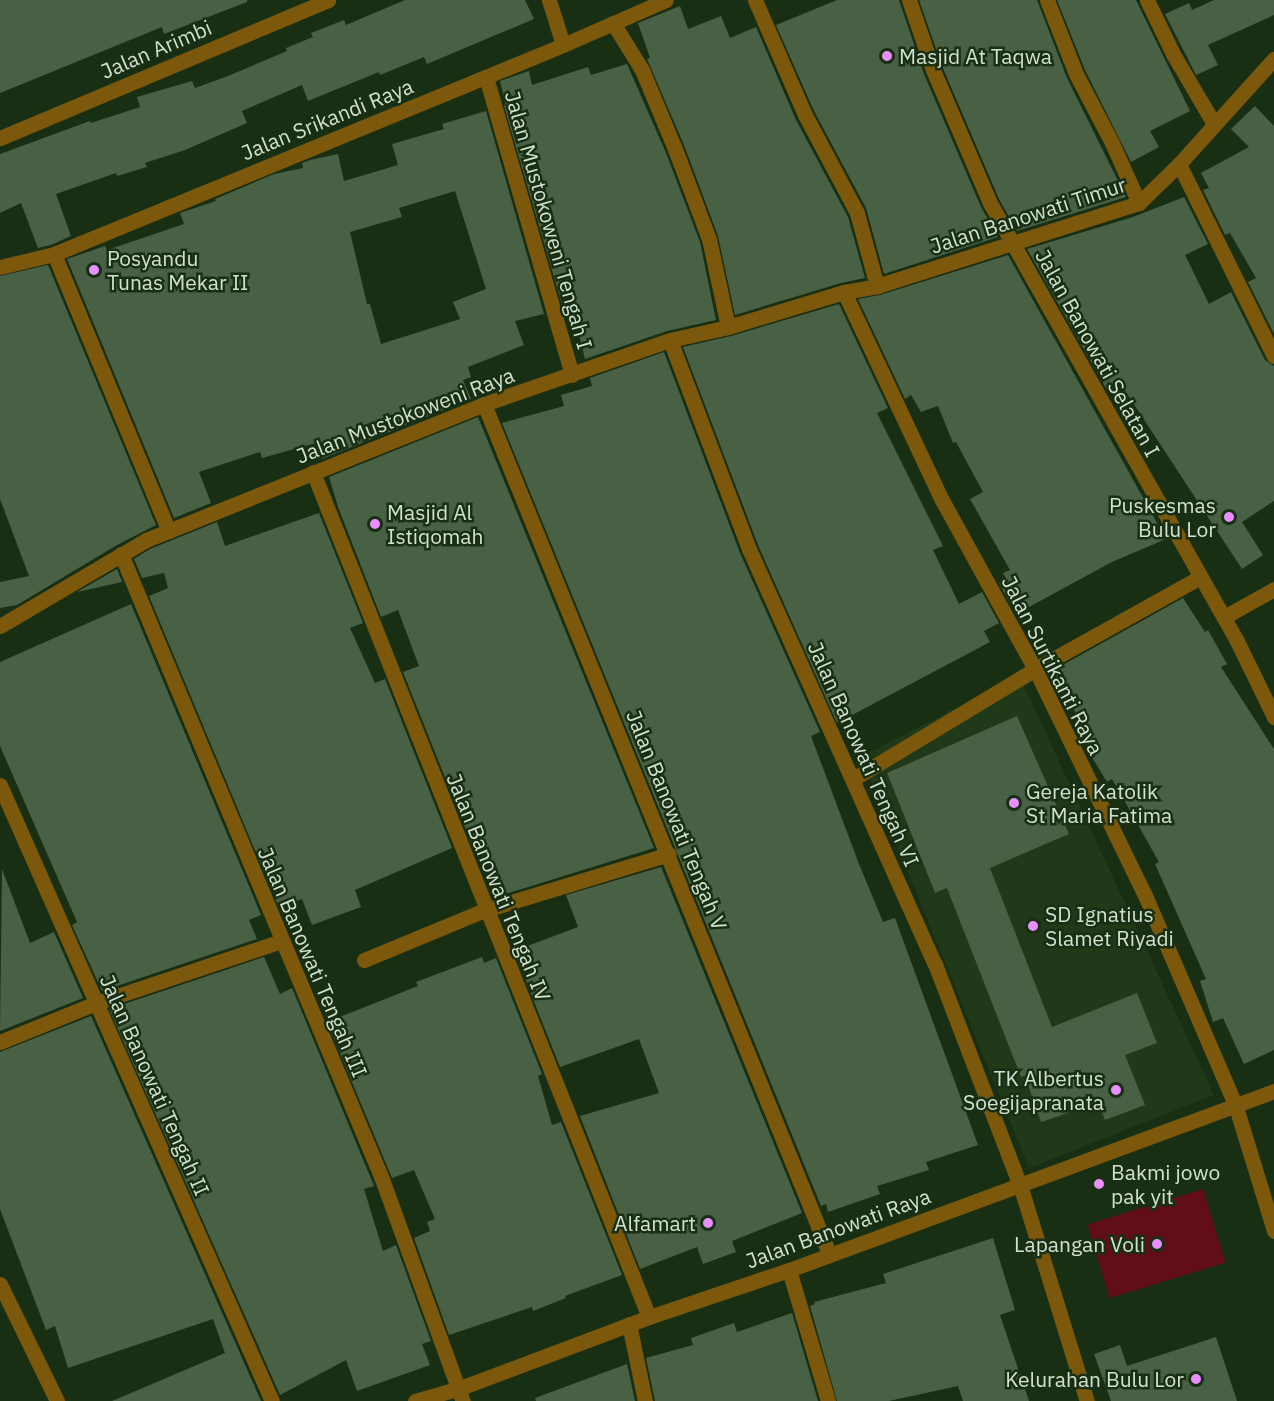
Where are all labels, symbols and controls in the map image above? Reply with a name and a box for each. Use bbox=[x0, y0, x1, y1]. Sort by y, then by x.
street label: Jalan Arimbi bbox=[97, 14, 215, 84]
place label: Masjid At Taqwa bbox=[899, 43, 1052, 69]
marker: Masjid At Taqwa bbox=[880, 49, 894, 63]
street label: Jalan Srikandi Raya bbox=[237, 73, 417, 165]
street label: Jalan Mustokoweni Tengah I bbox=[500, 88, 598, 352]
street label: Jalan Banowati Timur bbox=[927, 171, 1129, 259]
place label: Posyandu Tunas Mekar II bbox=[107, 245, 248, 295]
street label: Jalan Banowati Selatan I bbox=[1030, 245, 1166, 461]
marker: Posyandu Tunas Mekar II bbox=[85, 261, 103, 279]
street label: Jalan Mustokoweni Raya bbox=[292, 362, 518, 468]
place label: Puskesmas Bulu Lor bbox=[1109, 492, 1216, 542]
place label: Masjid Al Istiqomah bbox=[387, 499, 484, 549]
marker: Puskesmas Bulu Lor bbox=[1220, 508, 1238, 526]
marker: Masjid Al Istiqomah bbox=[368, 517, 382, 531]
street label: Jalan Surtikanti Raya bbox=[997, 571, 1109, 759]
street label: Jalan Banowati Tengah VI bbox=[803, 638, 925, 870]
street label: Jalan Banowati Tengah V bbox=[621, 706, 733, 934]
street label: Jalan Banowati Tengah IV bbox=[442, 769, 556, 1005]
place label: Gereja Katolik St Maria Fatima bbox=[1026, 778, 1172, 828]
marker: Gereja Katolik St Maria Fatima bbox=[1007, 796, 1021, 810]
street label: Jalan Banowati Tengah III bbox=[253, 843, 373, 1081]
place label: SD Ignatius Slamet Riyadi bbox=[1045, 901, 1174, 951]
marker: SD Ignatius Slamet Riyadi bbox=[1026, 919, 1040, 933]
street label: Jalan Banowati Tengah II bbox=[95, 971, 215, 1199]
place label: TK Albertus Soegijapranata bbox=[963, 1065, 1104, 1115]
marker: TK Albertus Soegijapranata bbox=[1109, 1083, 1123, 1097]
place label: Bakmi jowo pak yit bbox=[1111, 1159, 1220, 1209]
marker: Bakmi jowo pak yit bbox=[1092, 1177, 1106, 1191]
street label: Jalan Banowati Raya bbox=[742, 1183, 934, 1273]
place label: Alfamart bbox=[614, 1210, 696, 1236]
marker: Alfamart bbox=[701, 1216, 715, 1230]
place label: Lapangan Voli bbox=[1014, 1231, 1145, 1257]
marker: Lapangan Voli bbox=[1150, 1237, 1164, 1251]
place label: Kelurahan Bulu Lor bbox=[1005, 1366, 1184, 1392]
marker: Kelurahan Bulu Lor bbox=[1189, 1372, 1203, 1386]

